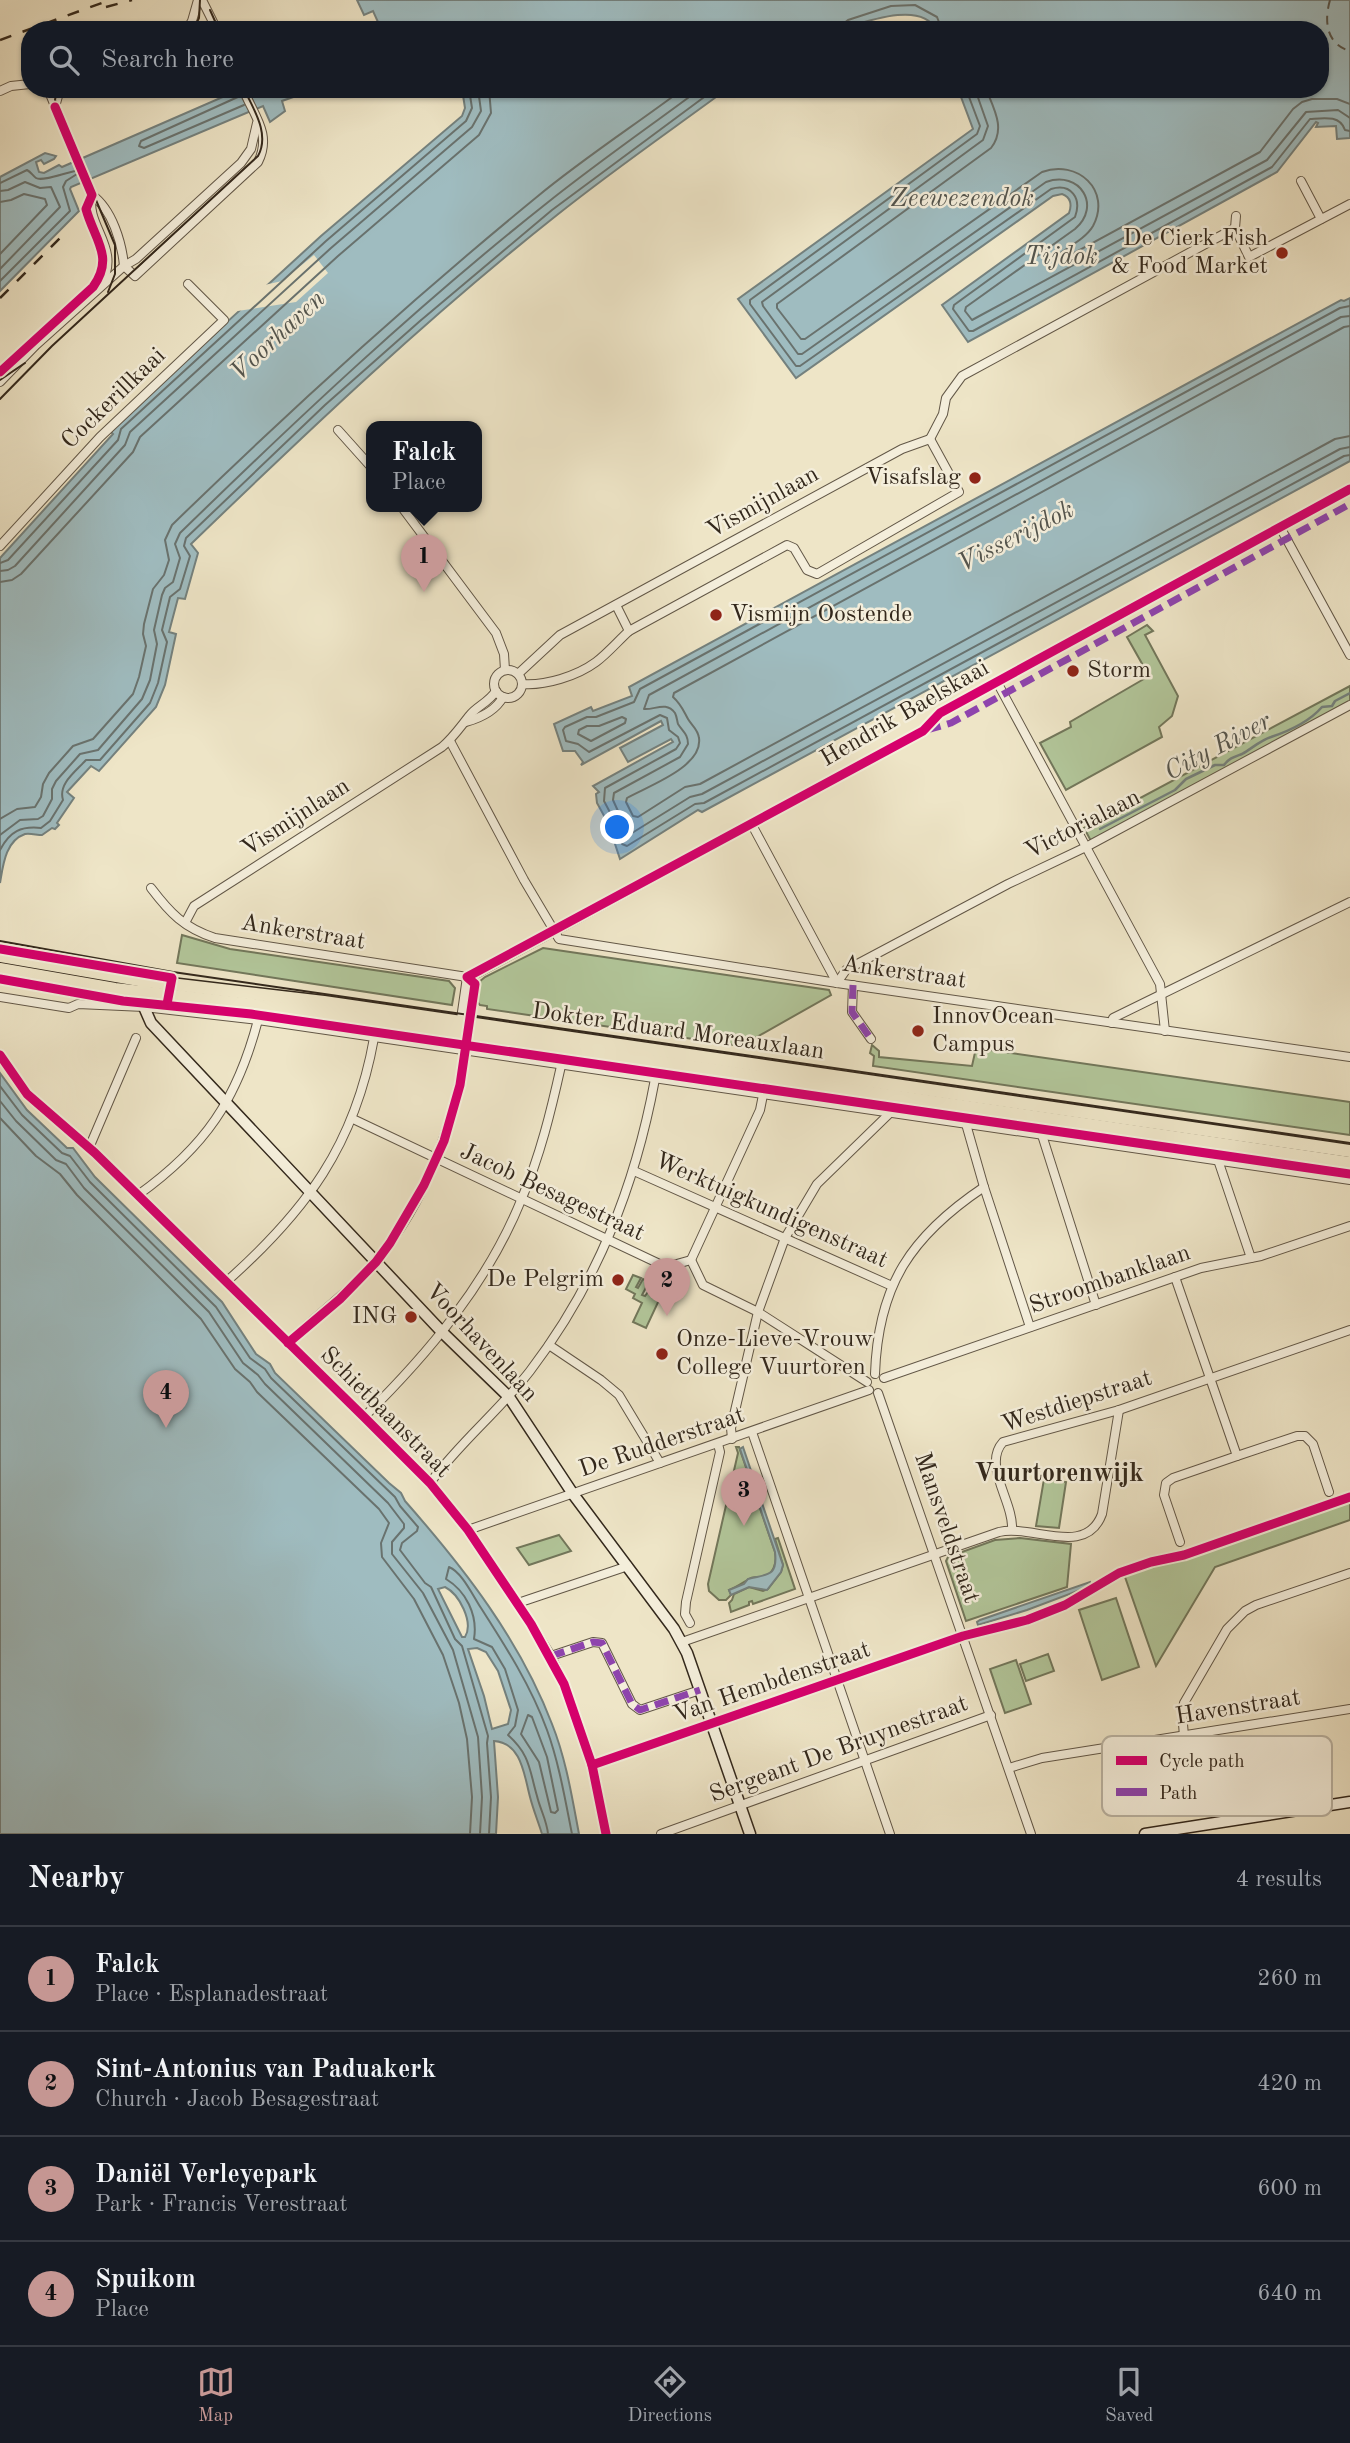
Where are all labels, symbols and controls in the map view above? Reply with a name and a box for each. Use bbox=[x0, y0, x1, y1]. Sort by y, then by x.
search box bbox=[21, 21, 1329, 98]
icon: search bbox=[45, 41, 83, 79]
text: Search here bbox=[101, 47, 234, 73]
water label: Zeewezendok bbox=[890, 186, 1034, 212]
place label: De Cierk Fish & Food Market bbox=[1111, 227, 1268, 279]
water label: Tijdok bbox=[1024, 244, 1098, 270]
marker: De Cierk Fish & Food Market bbox=[1274, 245, 1290, 261]
water label: Voorhaven bbox=[226, 286, 331, 386]
street label: Cockerillkaai bbox=[57, 344, 171, 454]
popup bbox=[366, 421, 482, 512]
text: Falck bbox=[392, 440, 456, 466]
street label: Vismijnlaan bbox=[703, 463, 823, 543]
place label: Visafslag bbox=[865, 466, 961, 490]
marker: Visafslag bbox=[967, 470, 983, 486]
text: Place bbox=[392, 471, 446, 494]
water label: Visserijdok bbox=[954, 497, 1078, 577]
pin: 1 bbox=[401, 534, 447, 592]
place label: Vismijn Oostende bbox=[730, 603, 912, 627]
marker: Vismijn Oostende bbox=[708, 607, 724, 623]
street label: Hendrik Baelskaai bbox=[817, 656, 993, 772]
place label: Storm bbox=[1087, 659, 1151, 683]
marker: Storm bbox=[1065, 663, 1081, 679]
water label: City River bbox=[1160, 708, 1276, 786]
street label: Vismijnlaan bbox=[238, 774, 354, 862]
street label: Victorialaan bbox=[1021, 786, 1145, 864]
your location bbox=[600, 810, 634, 844]
street label: Ankerstraat bbox=[239, 911, 367, 955]
street label: Ankerstraat bbox=[840, 952, 968, 994]
street label: Dokter Eduard Moreauxlaan bbox=[530, 1000, 826, 1064]
place label: InnovOcean Campus bbox=[932, 1005, 1054, 1057]
marker: InnovOcean Campus bbox=[910, 1023, 926, 1039]
street label: Jacob Besagestraat bbox=[456, 1140, 648, 1246]
street label: Werktuigkundigenstraat bbox=[651, 1149, 891, 1273]
street label: Stroombanklaan bbox=[1026, 1241, 1194, 1319]
pin: 2 bbox=[644, 1258, 690, 1316]
place label: De Pelgrim bbox=[487, 1268, 604, 1292]
marker: De Pelgrim bbox=[610, 1272, 626, 1288]
street label: Voorhavenlaan bbox=[420, 1279, 542, 1407]
place label: ING bbox=[352, 1305, 397, 1329]
marker: ING bbox=[403, 1309, 419, 1325]
place label: Onze-Lieve-Vrouw College Vuurtoren bbox=[676, 1328, 873, 1380]
street label: Schietbaanstraat bbox=[315, 1343, 455, 1483]
marker: Onze-Lieve-Vrouw College Vuurtoren bbox=[654, 1346, 670, 1362]
street label: Westdiepstraat bbox=[999, 1366, 1155, 1438]
pin: 4 bbox=[143, 1370, 189, 1428]
street label: De Rudderstraat bbox=[576, 1403, 748, 1483]
street label: Mansveldstraat bbox=[909, 1450, 983, 1606]
district label: Vuurtorenwijk bbox=[974, 1461, 1144, 1487]
pin: 3 bbox=[721, 1468, 767, 1526]
street label: Van Hembdenstraat bbox=[670, 1638, 874, 1728]
street label: Havenstraat bbox=[1174, 1686, 1302, 1730]
street label: Sergeant De Bruynestraat bbox=[707, 1692, 971, 1808]
legend bbox=[1102, 1736, 1332, 1816]
text: Cycle path bbox=[1159, 1753, 1245, 1772]
text: Path bbox=[1159, 1785, 1197, 1804]
text: Nearby bbox=[28, 1864, 125, 1894]
text: 4 results bbox=[1236, 1868, 1322, 1891]
text: Falck bbox=[95, 1952, 160, 1978]
text: 1 bbox=[44, 1967, 58, 1990]
text: 260 m bbox=[1257, 1967, 1322, 1990]
text: Place · Esplanadestraat bbox=[95, 1983, 328, 2006]
text: Sint-Antonius van Paduakerk bbox=[95, 2057, 436, 2083]
text: 2 bbox=[44, 2072, 58, 2095]
text: 420 m bbox=[1257, 2072, 1322, 2095]
text: Church · Jacob Besagestraat bbox=[95, 2088, 379, 2111]
text: Daniël Verleyepark bbox=[95, 2162, 318, 2188]
text: 3 bbox=[44, 2177, 58, 2200]
text: 600 m bbox=[1257, 2177, 1322, 2200]
text: Park · Francis Verestraat bbox=[95, 2193, 348, 2216]
text: Spuikom bbox=[95, 2267, 196, 2293]
text: 4 bbox=[44, 2282, 58, 2305]
text: 640 m bbox=[1257, 2282, 1322, 2305]
text: Place bbox=[95, 2298, 149, 2321]
tab: Map bbox=[197, 2363, 235, 2428]
tab: Directions bbox=[628, 2363, 712, 2428]
tab: Saved bbox=[1105, 2363, 1153, 2428]

